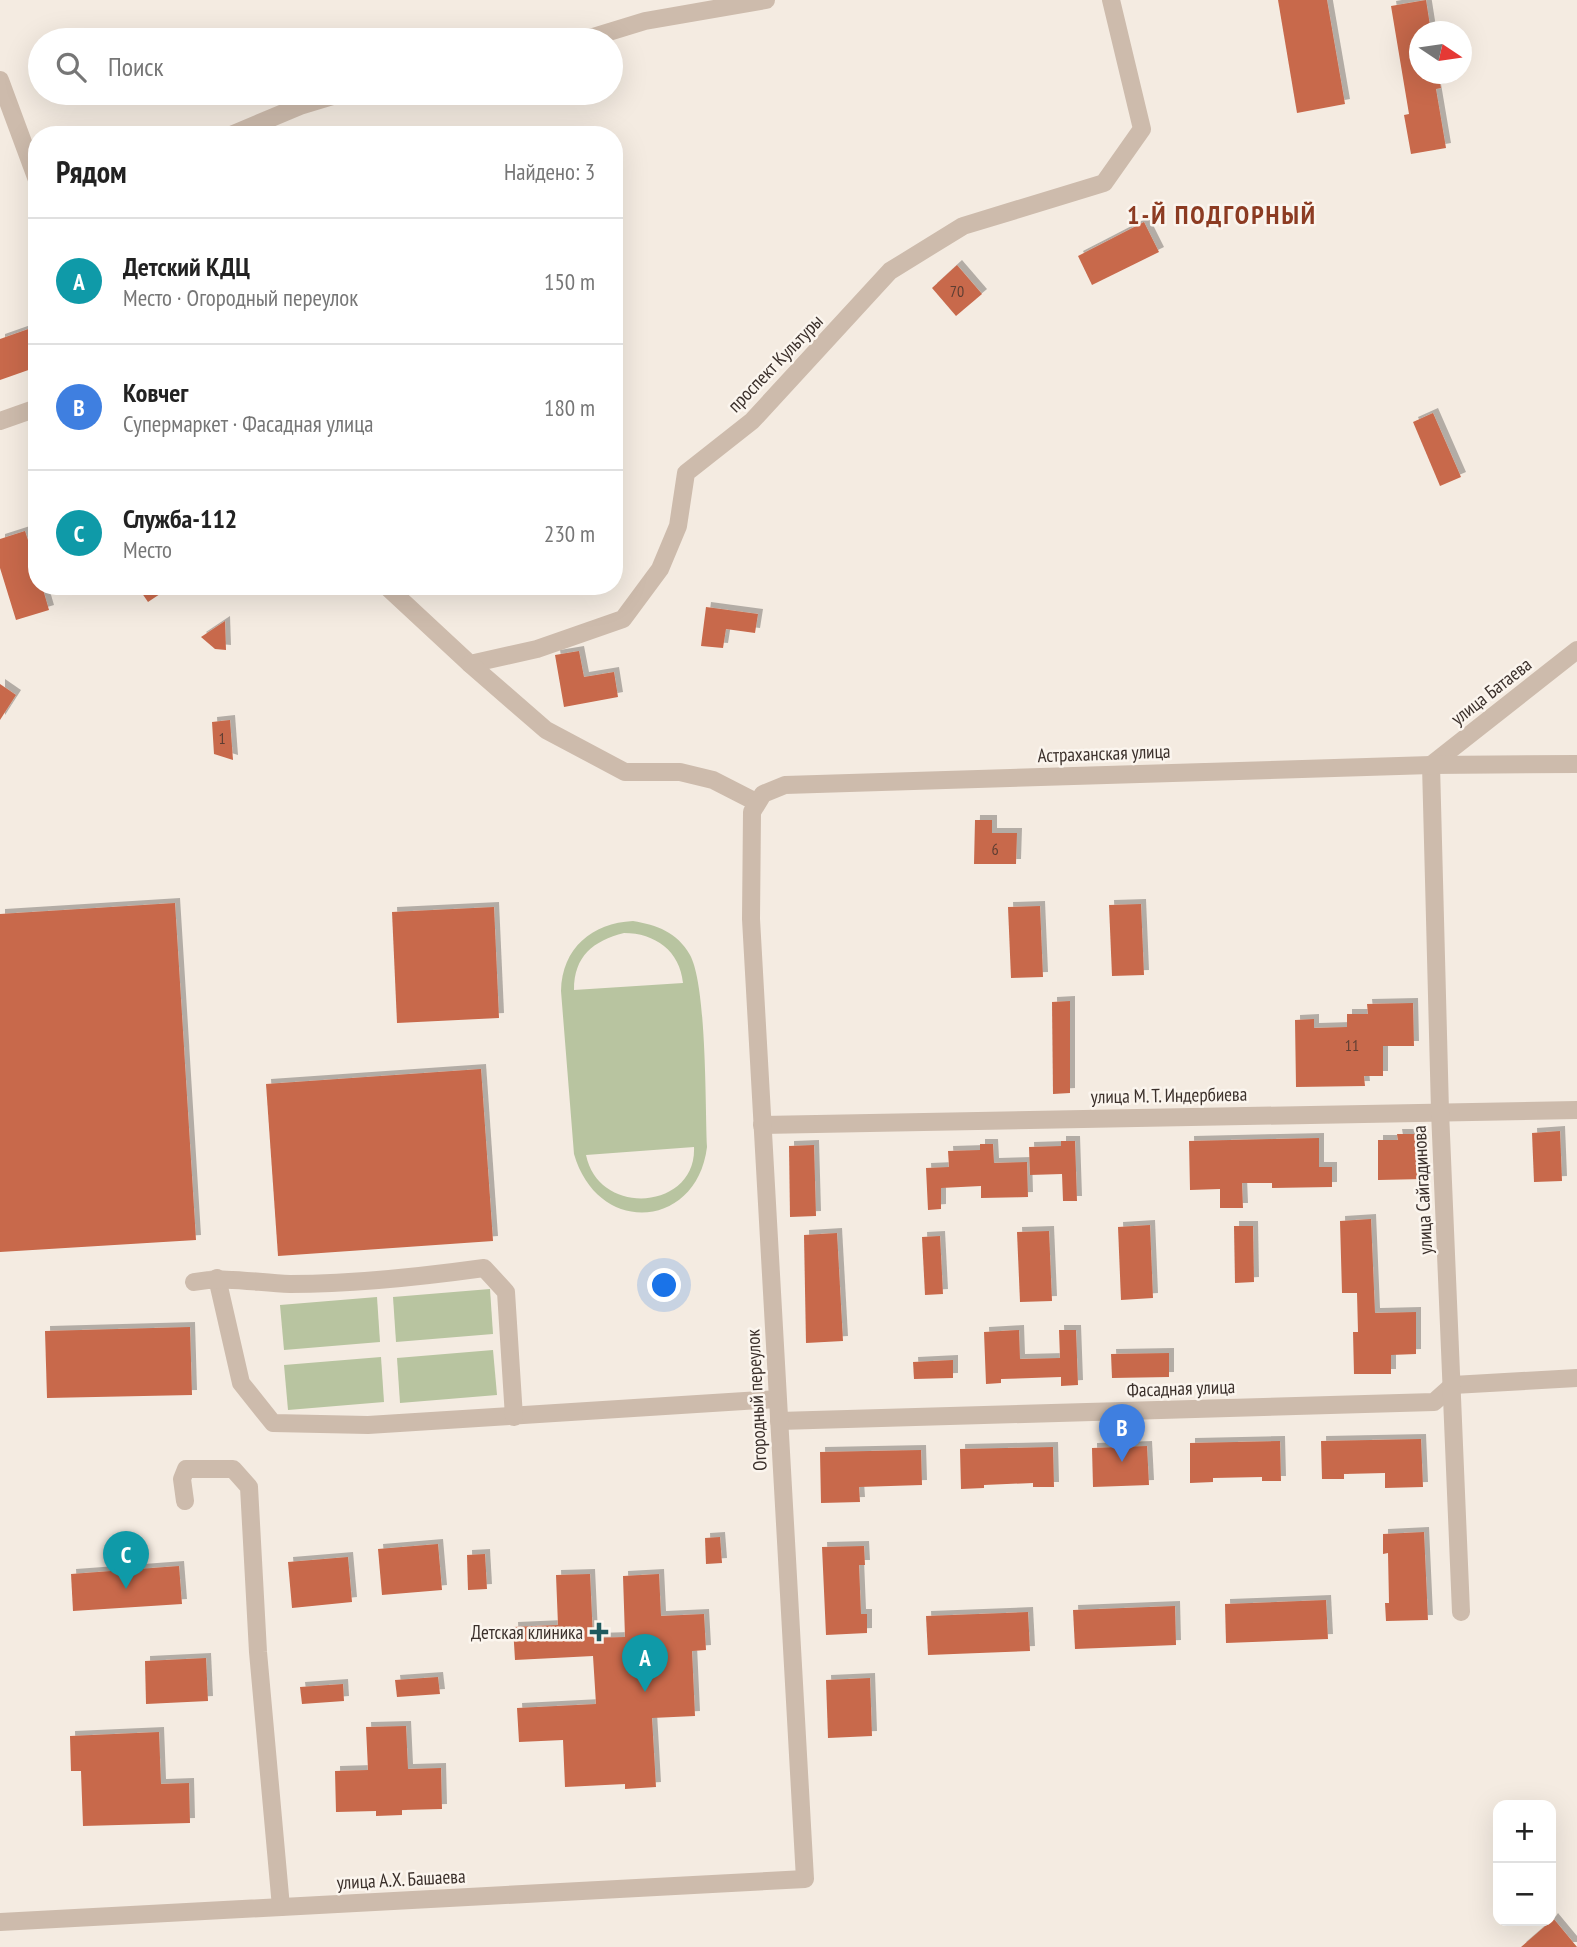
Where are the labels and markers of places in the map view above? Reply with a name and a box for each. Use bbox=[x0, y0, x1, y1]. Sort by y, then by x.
pin: B bbox=[1099, 1404, 1145, 1462]
pin: C bbox=[103, 1531, 149, 1589]
place label: Детская клиника bbox=[471, 1620, 583, 1644]
marker: Детская клиника bbox=[589, 1622, 609, 1642]
pin: A bbox=[622, 1634, 668, 1692]

